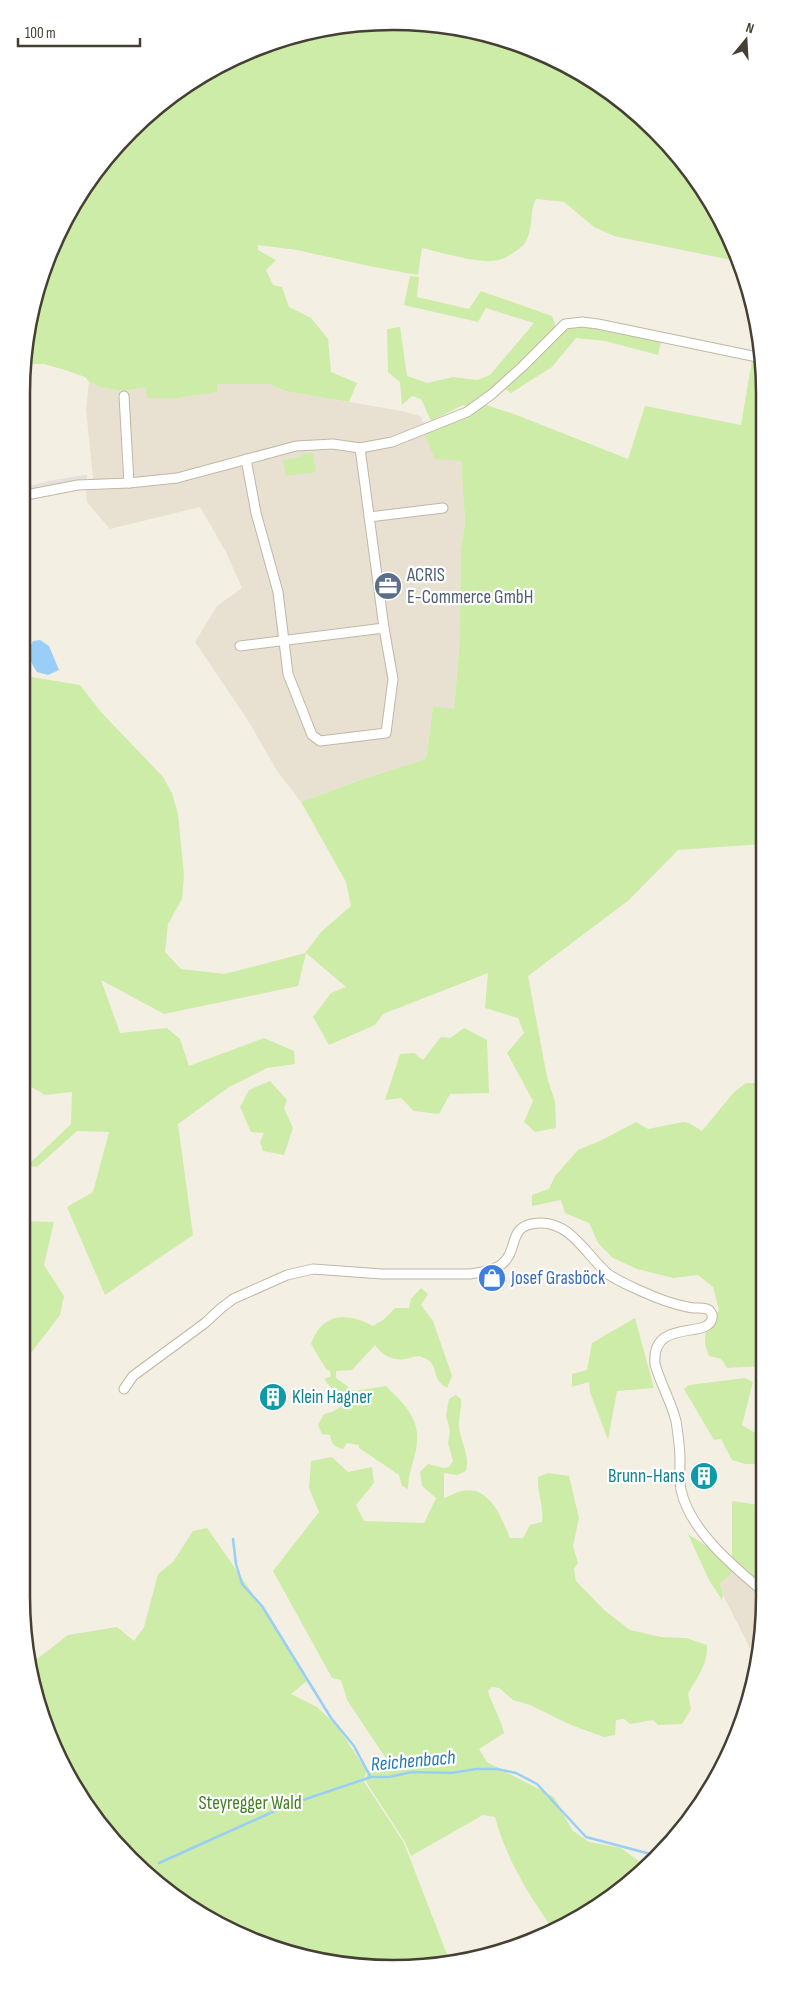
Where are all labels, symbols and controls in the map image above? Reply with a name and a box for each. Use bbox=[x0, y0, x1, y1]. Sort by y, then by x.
scale bar bbox=[18, 15, 140, 47]
north arrow bbox=[721, 15, 771, 65]
text: N bbox=[744, 19, 756, 37]
text: 100 m bbox=[25, 24, 56, 43]
place label: ACRIS E-Commerce GmbH bbox=[406, 564, 533, 609]
office icon: ACRIS E-Commerce GmbH bbox=[373, 571, 403, 601]
shop icon: Josef Grasböck bbox=[477, 1263, 507, 1293]
place label: Josef Grasböck bbox=[510, 1267, 606, 1290]
building icon: Klein Hagner bbox=[258, 1382, 288, 1412]
place label: Klein Hagner bbox=[292, 1386, 373, 1409]
building icon: Brunn-Hans bbox=[689, 1461, 719, 1491]
place label: Brunn-Hans bbox=[608, 1465, 685, 1488]
water label: Reichenbach bbox=[370, 1745, 456, 1777]
park label: Steyregger Wald bbox=[198, 1792, 302, 1815]

